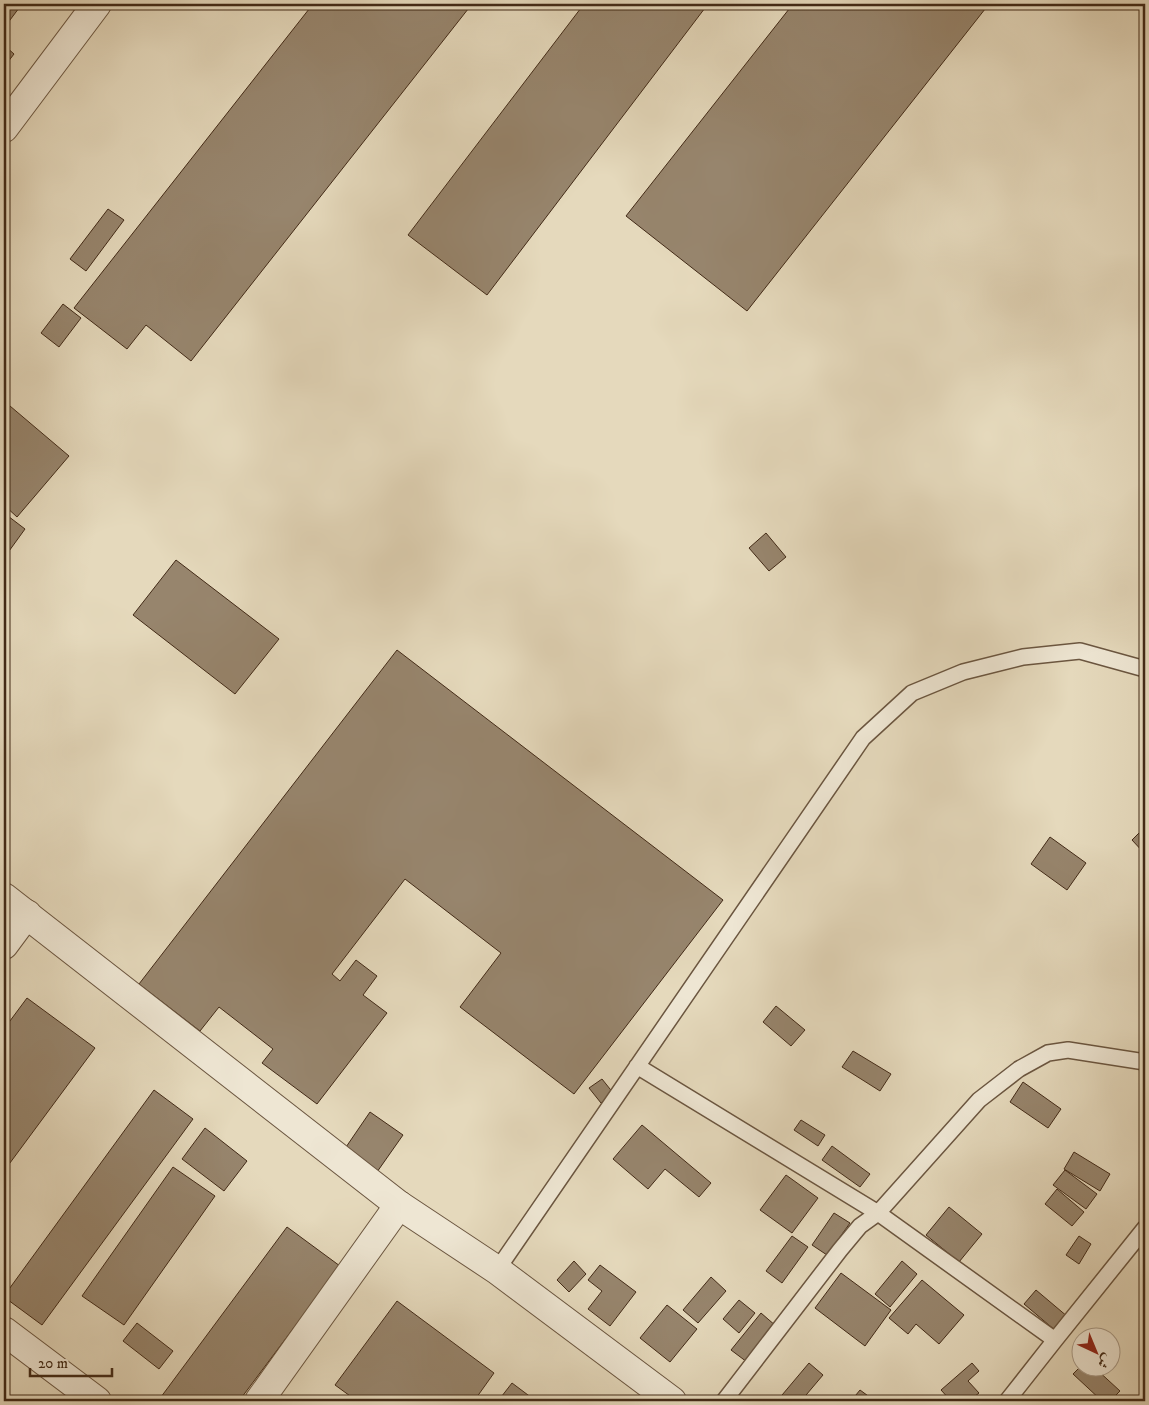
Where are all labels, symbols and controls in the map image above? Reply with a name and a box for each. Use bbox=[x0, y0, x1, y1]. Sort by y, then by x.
north arrow bbox=[1072, 1328, 1122, 1378]
scale bar bbox=[30, 1345, 112, 1377]
text: ش bbox=[1093, 1349, 1116, 1372]
text: 20 m bbox=[38, 1354, 68, 1373]

